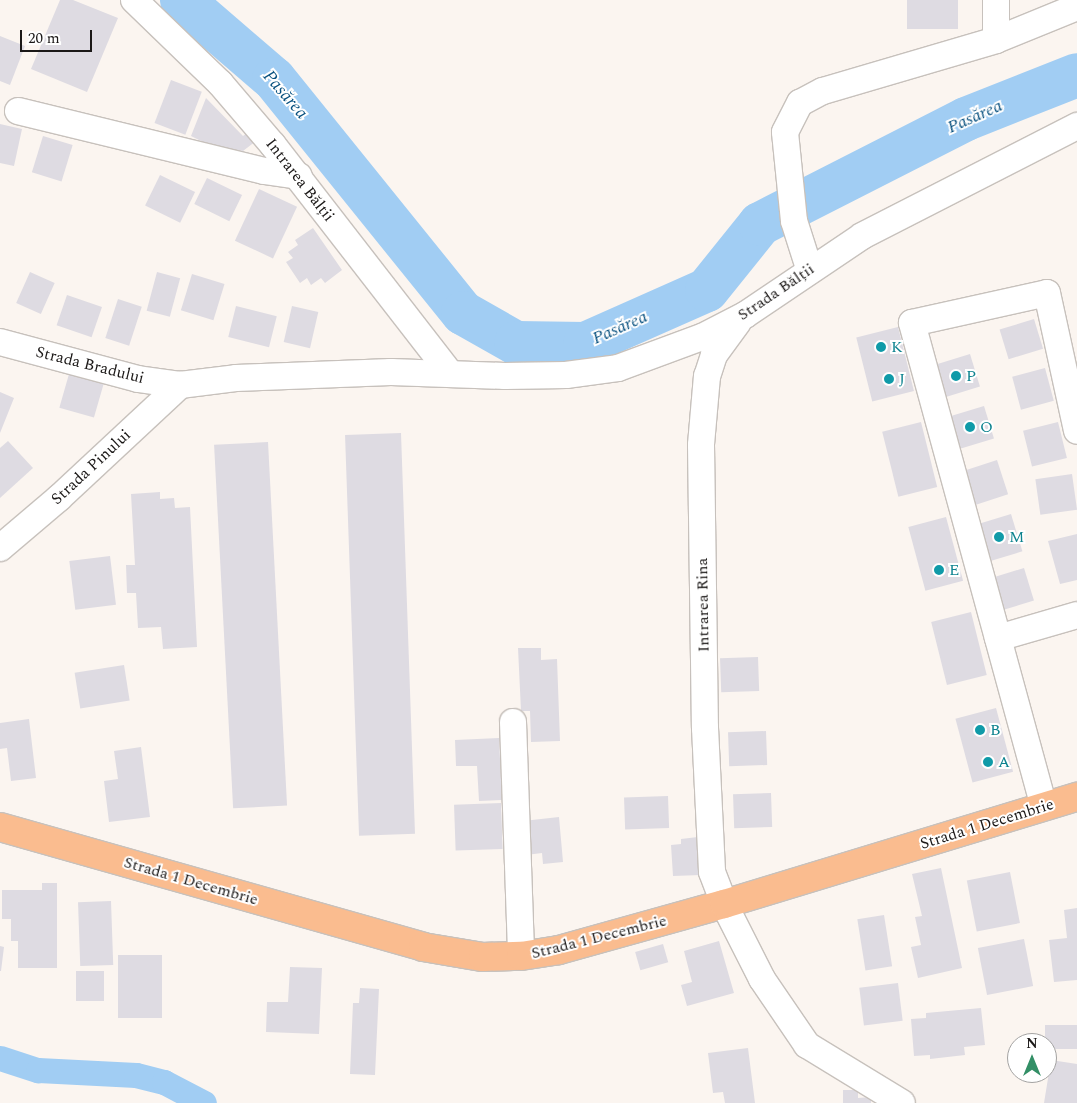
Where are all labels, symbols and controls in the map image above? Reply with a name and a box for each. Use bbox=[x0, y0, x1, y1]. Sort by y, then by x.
scale bar bbox=[22, 20, 95, 52]
text: 20 m bbox=[28, 27, 60, 50]
water label: Pasărea bbox=[258, 66, 312, 124]
water label: Pasărea bbox=[944, 95, 1006, 139]
street label: Intrarea Bălții bbox=[262, 135, 338, 225]
street label: Strada Bălții bbox=[734, 259, 818, 325]
water label: Pasărea bbox=[589, 306, 651, 350]
place label: K bbox=[891, 337, 903, 357]
marker: K bbox=[875, 341, 887, 353]
street label: Strada Bradului bbox=[34, 342, 146, 388]
place label: P bbox=[966, 366, 976, 386]
place label: J bbox=[899, 369, 905, 389]
marker: P bbox=[950, 370, 962, 382]
marker: J bbox=[883, 373, 895, 385]
place label: O bbox=[980, 417, 993, 437]
marker: O bbox=[964, 421, 976, 433]
street label: Strada Pinului bbox=[47, 425, 135, 509]
place label: M bbox=[1009, 527, 1024, 547]
marker: M bbox=[993, 531, 1005, 543]
street label: Intrarea Rina bbox=[693, 558, 713, 652]
place label: E bbox=[949, 560, 959, 580]
marker: E bbox=[933, 564, 945, 576]
place label: B bbox=[990, 720, 1001, 740]
marker: B bbox=[974, 724, 986, 736]
place label: A bbox=[998, 752, 1010, 772]
marker: A bbox=[982, 756, 994, 768]
street label: Strada 1 Decembrie bbox=[918, 795, 1056, 853]
street label: Strada 1 Decembrie bbox=[122, 853, 260, 909]
street label: Strada 1 Decembrie bbox=[529, 911, 669, 963]
north arrow bbox=[1007, 1033, 1057, 1083]
text: N bbox=[1026, 1033, 1038, 1054]

